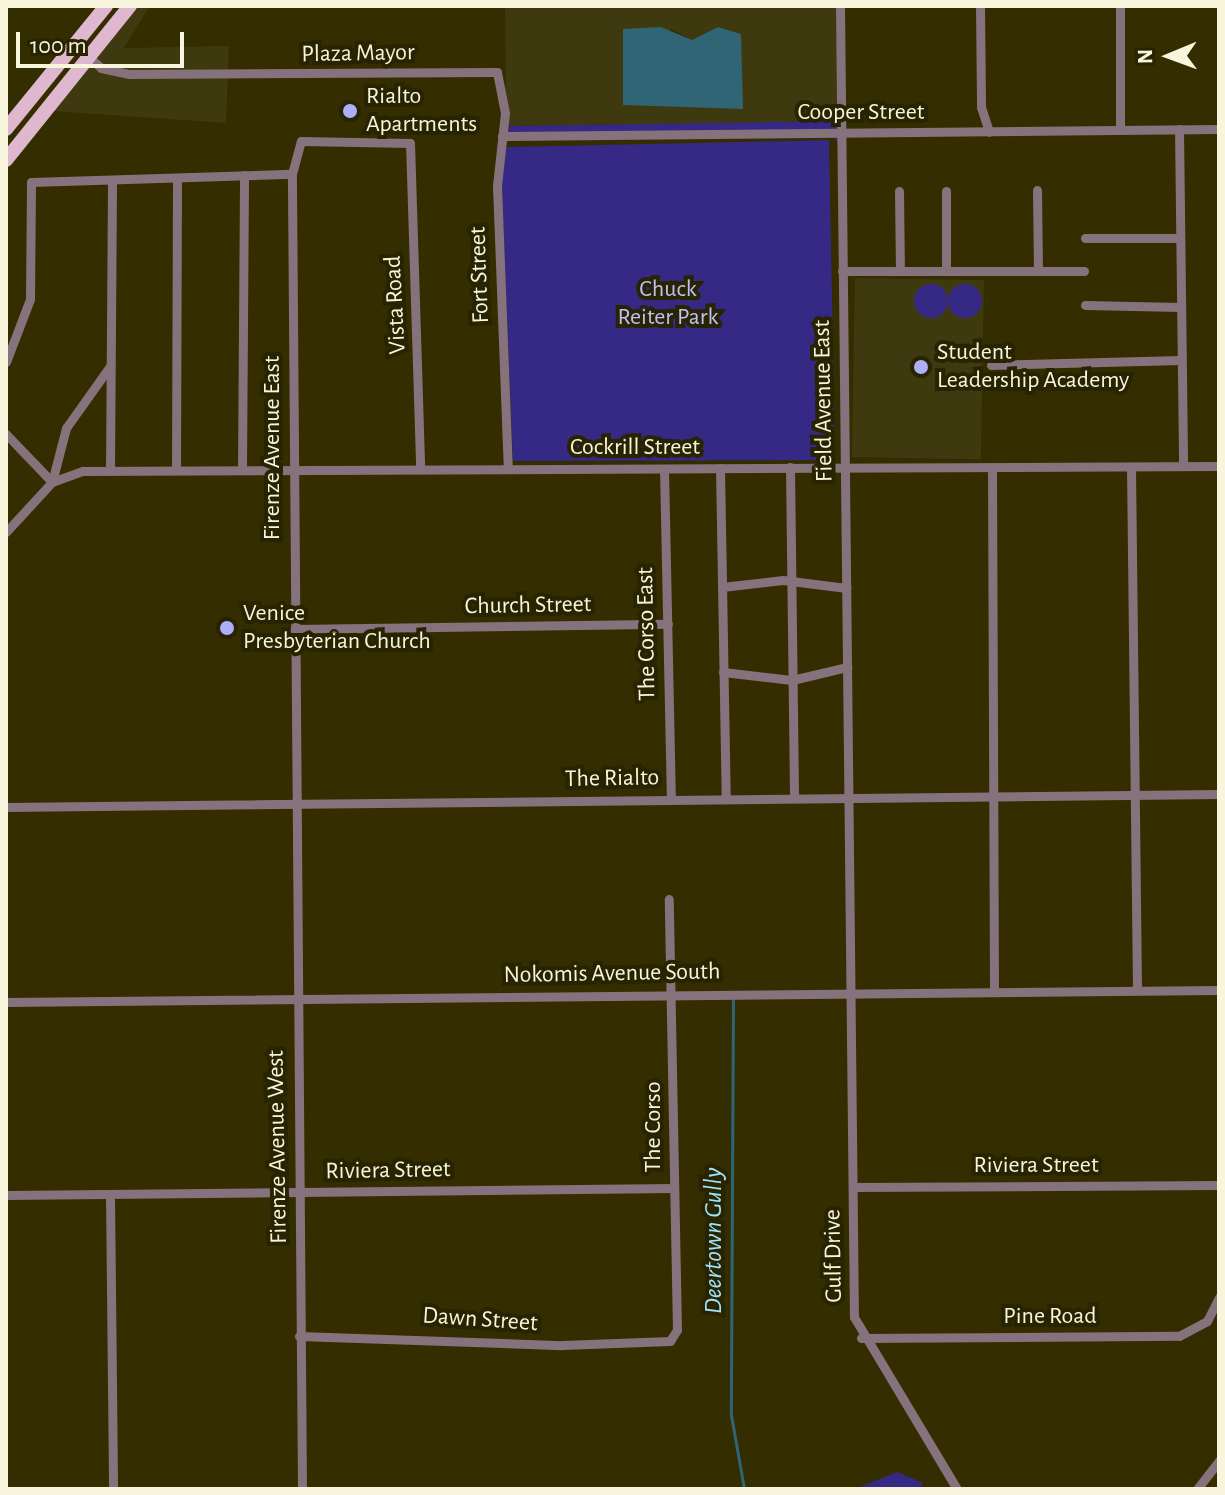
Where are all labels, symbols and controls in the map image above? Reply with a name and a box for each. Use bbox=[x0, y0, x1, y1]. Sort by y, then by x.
scale bar bbox=[20, 16, 188, 66]
north arrow bbox=[1129, 16, 1209, 96]
text: 100 m bbox=[30, 34, 87, 58]
street label: Plaza Mayor bbox=[301, 39, 415, 69]
text: N bbox=[1134, 49, 1156, 64]
place label: Rialto Apartments bbox=[366, 83, 477, 139]
street label: Cooper Street bbox=[797, 99, 925, 127]
marker: Rialto Apartments bbox=[341, 102, 359, 120]
street label: Fort Street bbox=[464, 226, 496, 324]
street label: Vista Road bbox=[379, 255, 413, 355]
park label: Chuck Reiter Park bbox=[618, 276, 718, 332]
street label: Field Avenue East bbox=[808, 320, 840, 482]
place label: Student Leadership Academy bbox=[937, 339, 1129, 395]
street label: Firenze Avenue East bbox=[259, 356, 287, 540]
marker: Student Leadership Academy bbox=[912, 358, 930, 376]
street label: Cockrill Street bbox=[570, 434, 700, 462]
street label: The Corso East bbox=[631, 567, 663, 701]
street label: Church Street bbox=[464, 590, 592, 622]
place label: Venice Presbyterian Church bbox=[243, 600, 431, 656]
marker: Venice Presbyterian Church bbox=[218, 619, 236, 637]
street label: The Rialto bbox=[565, 764, 659, 794]
street label: Nokomis Avenue South bbox=[503, 958, 721, 990]
street label: Firenze Avenue West bbox=[262, 1050, 294, 1244]
street label: The Corso bbox=[640, 1082, 668, 1172]
street label: Riviera Street bbox=[973, 1152, 1099, 1180]
street label: Riviera Street bbox=[325, 1156, 451, 1186]
water label: Deertown Gully bbox=[698, 1168, 730, 1314]
street label: Gulf Drive bbox=[819, 1209, 849, 1303]
street label: Dawn Street bbox=[421, 1302, 539, 1338]
street label: Pine Road bbox=[1003, 1303, 1097, 1331]

